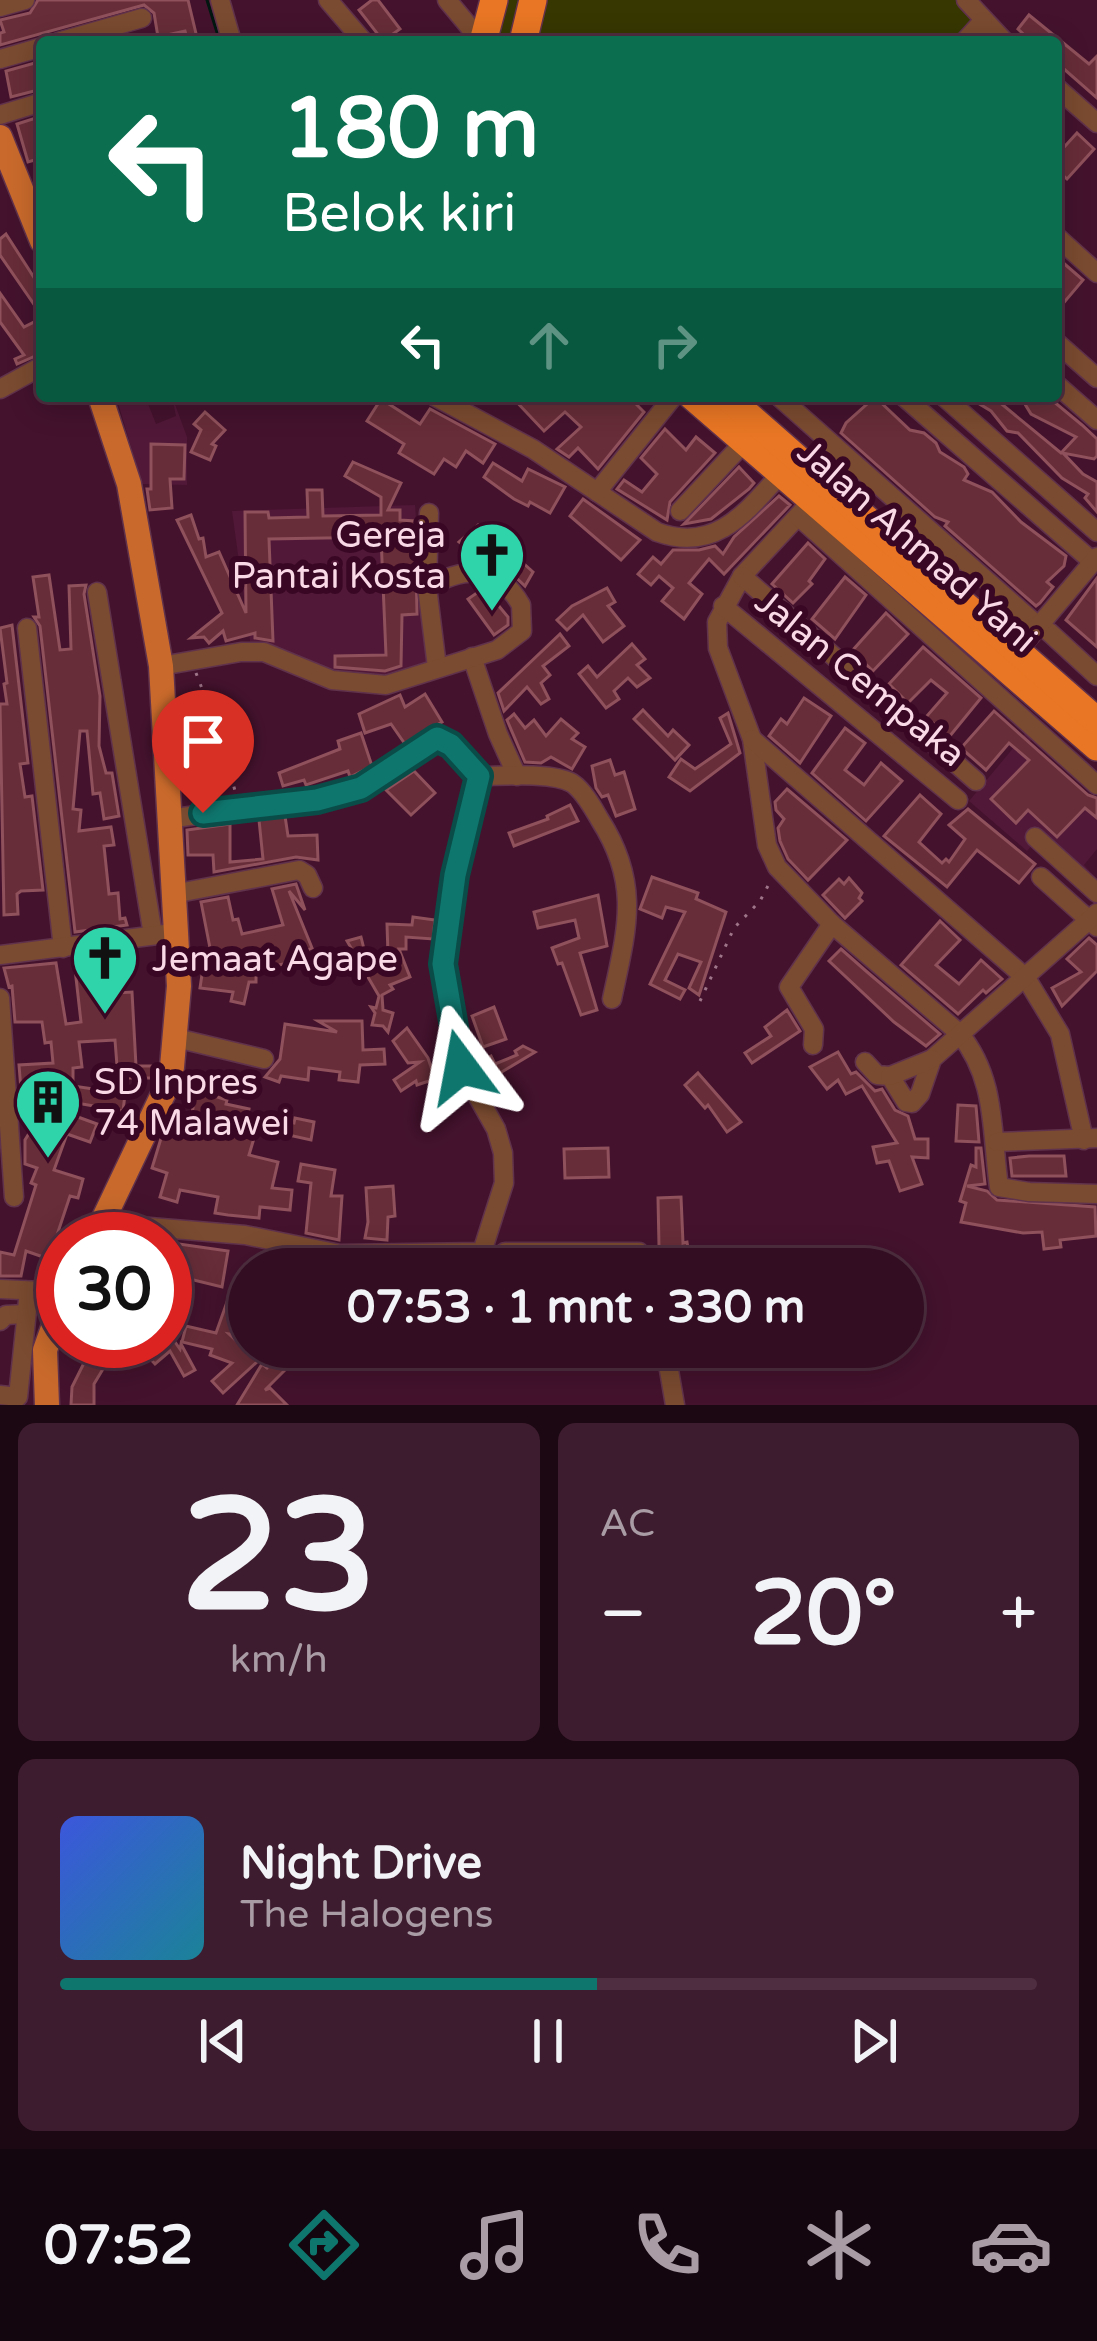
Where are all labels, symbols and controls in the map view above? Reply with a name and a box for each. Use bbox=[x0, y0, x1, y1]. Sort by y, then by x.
text: 180 m bbox=[282, 79, 539, 180]
icon: left bbox=[84, 84, 240, 240]
text: Belok kiri bbox=[282, 181, 516, 246]
icon: left bbox=[390, 312, 456, 378]
icon: ahead bbox=[516, 312, 582, 378]
icon: right bbox=[642, 312, 708, 378]
street label: Jalan Ahmad Yani bbox=[789, 431, 1045, 662]
place label: Gereja Pantai Kosta bbox=[232, 514, 446, 598]
church icon: Gereja Pantai Kosta bbox=[457, 520, 527, 614]
street label: Jalan Cempaka bbox=[746, 580, 974, 776]
pin bbox=[152, 690, 254, 813]
icon: arrive bbox=[170, 708, 236, 774]
church icon: Jemaat Agape bbox=[70, 923, 140, 1017]
place label: Jemaat Agape bbox=[152, 938, 398, 981]
position arrow bbox=[398, 1004, 524, 1130]
place label: SD Inpres 74 Malawei bbox=[94, 1061, 290, 1145]
building icon: SD Inpres 74 Malawei bbox=[13, 1067, 83, 1161]
speed limit sign: 30 bbox=[36, 1212, 192, 1368]
text: 07:53 · 1 mnt · 330 m bbox=[347, 1281, 805, 1335]
text: 23 bbox=[181, 1464, 377, 1652]
text: AC bbox=[600, 1500, 655, 1547]
text: 20° bbox=[750, 1560, 897, 1669]
text: − bbox=[600, 1574, 647, 1654]
text: + bbox=[1000, 1574, 1037, 1654]
text: km/h bbox=[230, 1636, 328, 1683]
text: Night Drive bbox=[240, 1837, 482, 1891]
text: The Halogens bbox=[240, 1891, 493, 1938]
icon: previous bbox=[190, 2008, 256, 2074]
icon: pause bbox=[515, 2008, 581, 2074]
icon: next bbox=[841, 2008, 907, 2074]
icon: directions bbox=[282, 2203, 366, 2287]
icon: music bbox=[453, 2203, 537, 2287]
icon: phone bbox=[625, 2203, 709, 2287]
icon: climate bbox=[797, 2203, 881, 2287]
icon: car bbox=[969, 2203, 1053, 2287]
text: 07:52 bbox=[44, 2213, 194, 2278]

